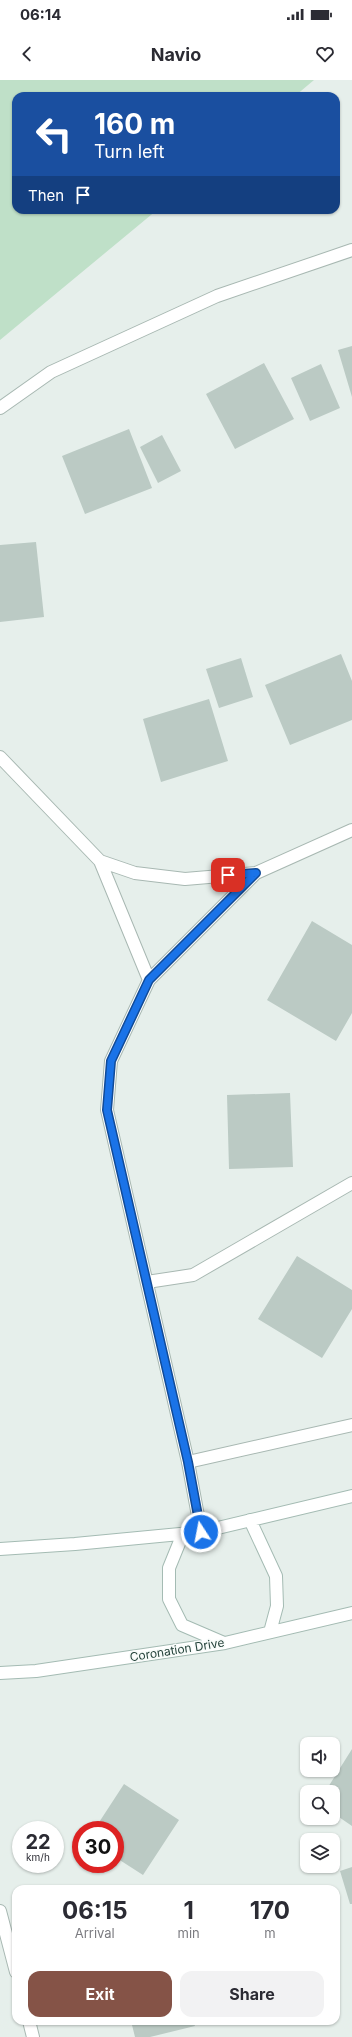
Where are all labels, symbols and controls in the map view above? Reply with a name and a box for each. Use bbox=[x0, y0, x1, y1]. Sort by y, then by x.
text: 06:14 bbox=[20, 5, 61, 24]
icon: back bbox=[16, 43, 38, 65]
icon: heart bbox=[314, 43, 336, 65]
text: Navio bbox=[151, 44, 201, 65]
text: 160 m bbox=[94, 107, 175, 141]
icon: left bbox=[28, 108, 80, 160]
text: Turn left bbox=[94, 141, 164, 162]
icon: arrive bbox=[72, 184, 94, 206]
text: Then bbox=[28, 186, 64, 205]
pin bbox=[211, 858, 245, 892]
icon: arrive bbox=[217, 864, 239, 886]
position arrow bbox=[180, 1511, 222, 1553]
street label: Coronation Drive bbox=[129, 1635, 225, 1664]
map controls bbox=[300, 1737, 340, 1873]
button: sound bbox=[300, 1737, 340, 1777]
button: search bbox=[300, 1785, 340, 1825]
speed limit sign: 30 bbox=[72, 1821, 124, 1873]
text: 22 bbox=[25, 1830, 51, 1854]
button: layers bbox=[300, 1833, 340, 1873]
text: km/h bbox=[26, 1851, 50, 1863]
text: 06:15 bbox=[62, 1896, 128, 1925]
text: 1 bbox=[183, 1896, 194, 1925]
text: 170 bbox=[250, 1896, 290, 1925]
text: Arrival bbox=[75, 1925, 115, 1941]
text: min bbox=[178, 1925, 200, 1941]
text: m bbox=[264, 1925, 276, 1941]
button: Exit bbox=[28, 1971, 172, 2017]
button: Share bbox=[180, 1971, 324, 2017]

